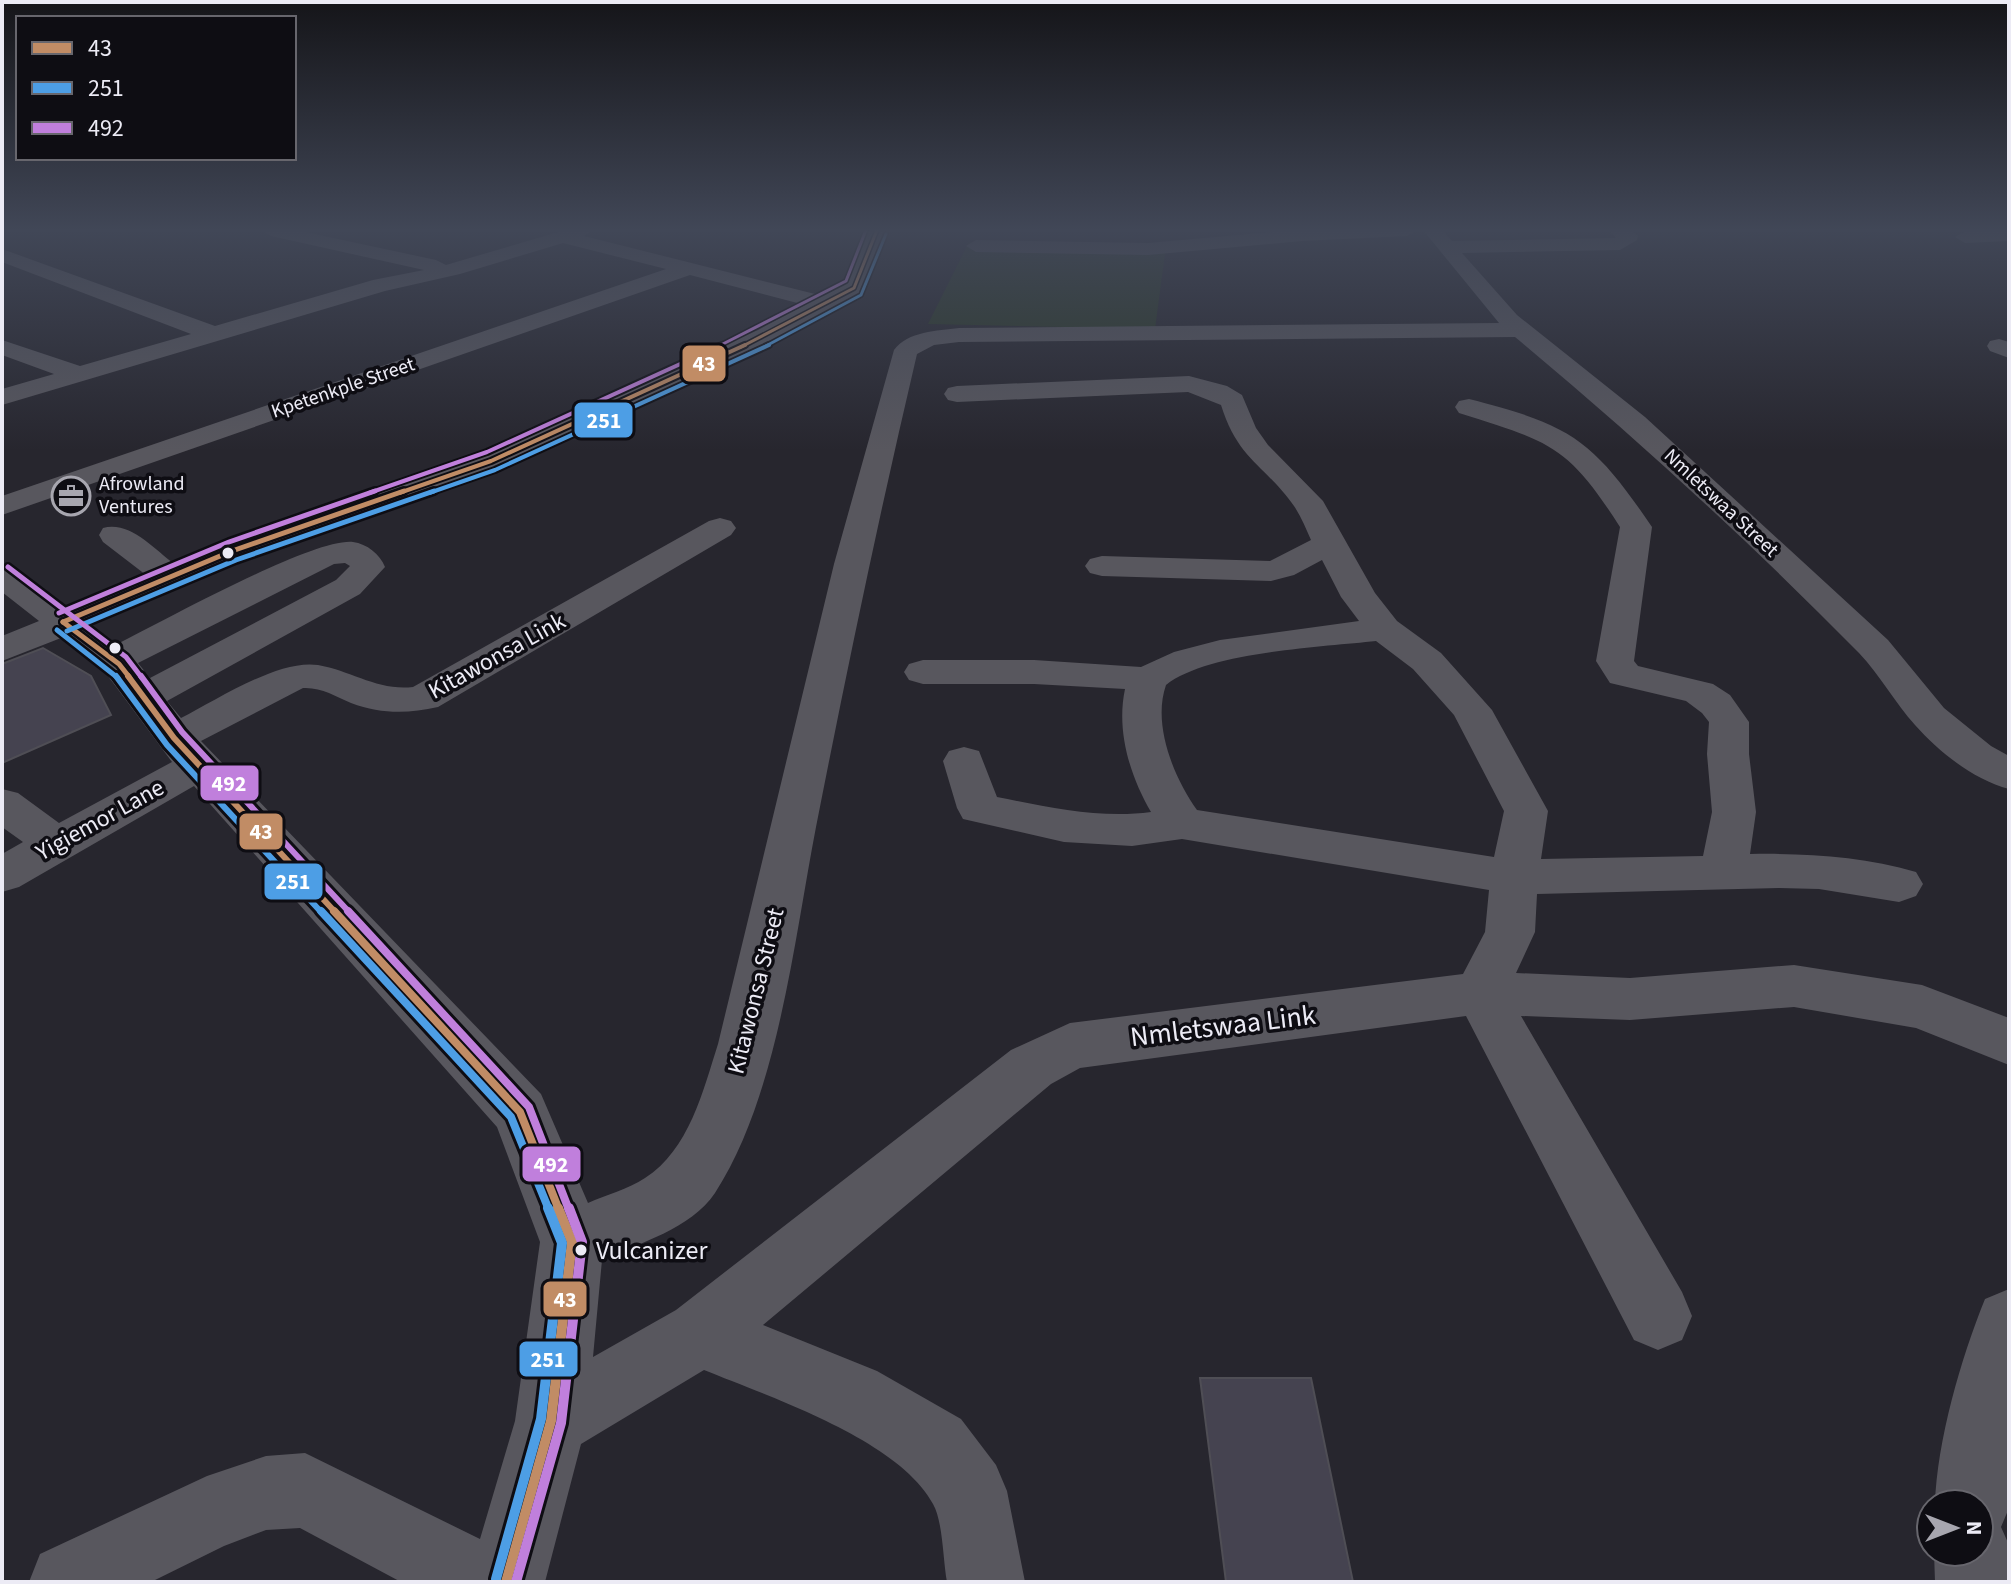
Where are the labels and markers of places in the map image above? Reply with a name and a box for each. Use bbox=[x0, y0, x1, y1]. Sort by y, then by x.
place label: Afrowland Ventures bbox=[99, 470, 185, 521]
office icon: Afrowland Ventures bbox=[50, 475, 92, 517]
unlabelled marker bbox=[220, 545, 236, 561]
unlabelled marker bbox=[107, 640, 123, 656]
place label: Vulcanizer bbox=[596, 1232, 708, 1269]
marker: Vulcanizer bbox=[573, 1242, 589, 1258]

